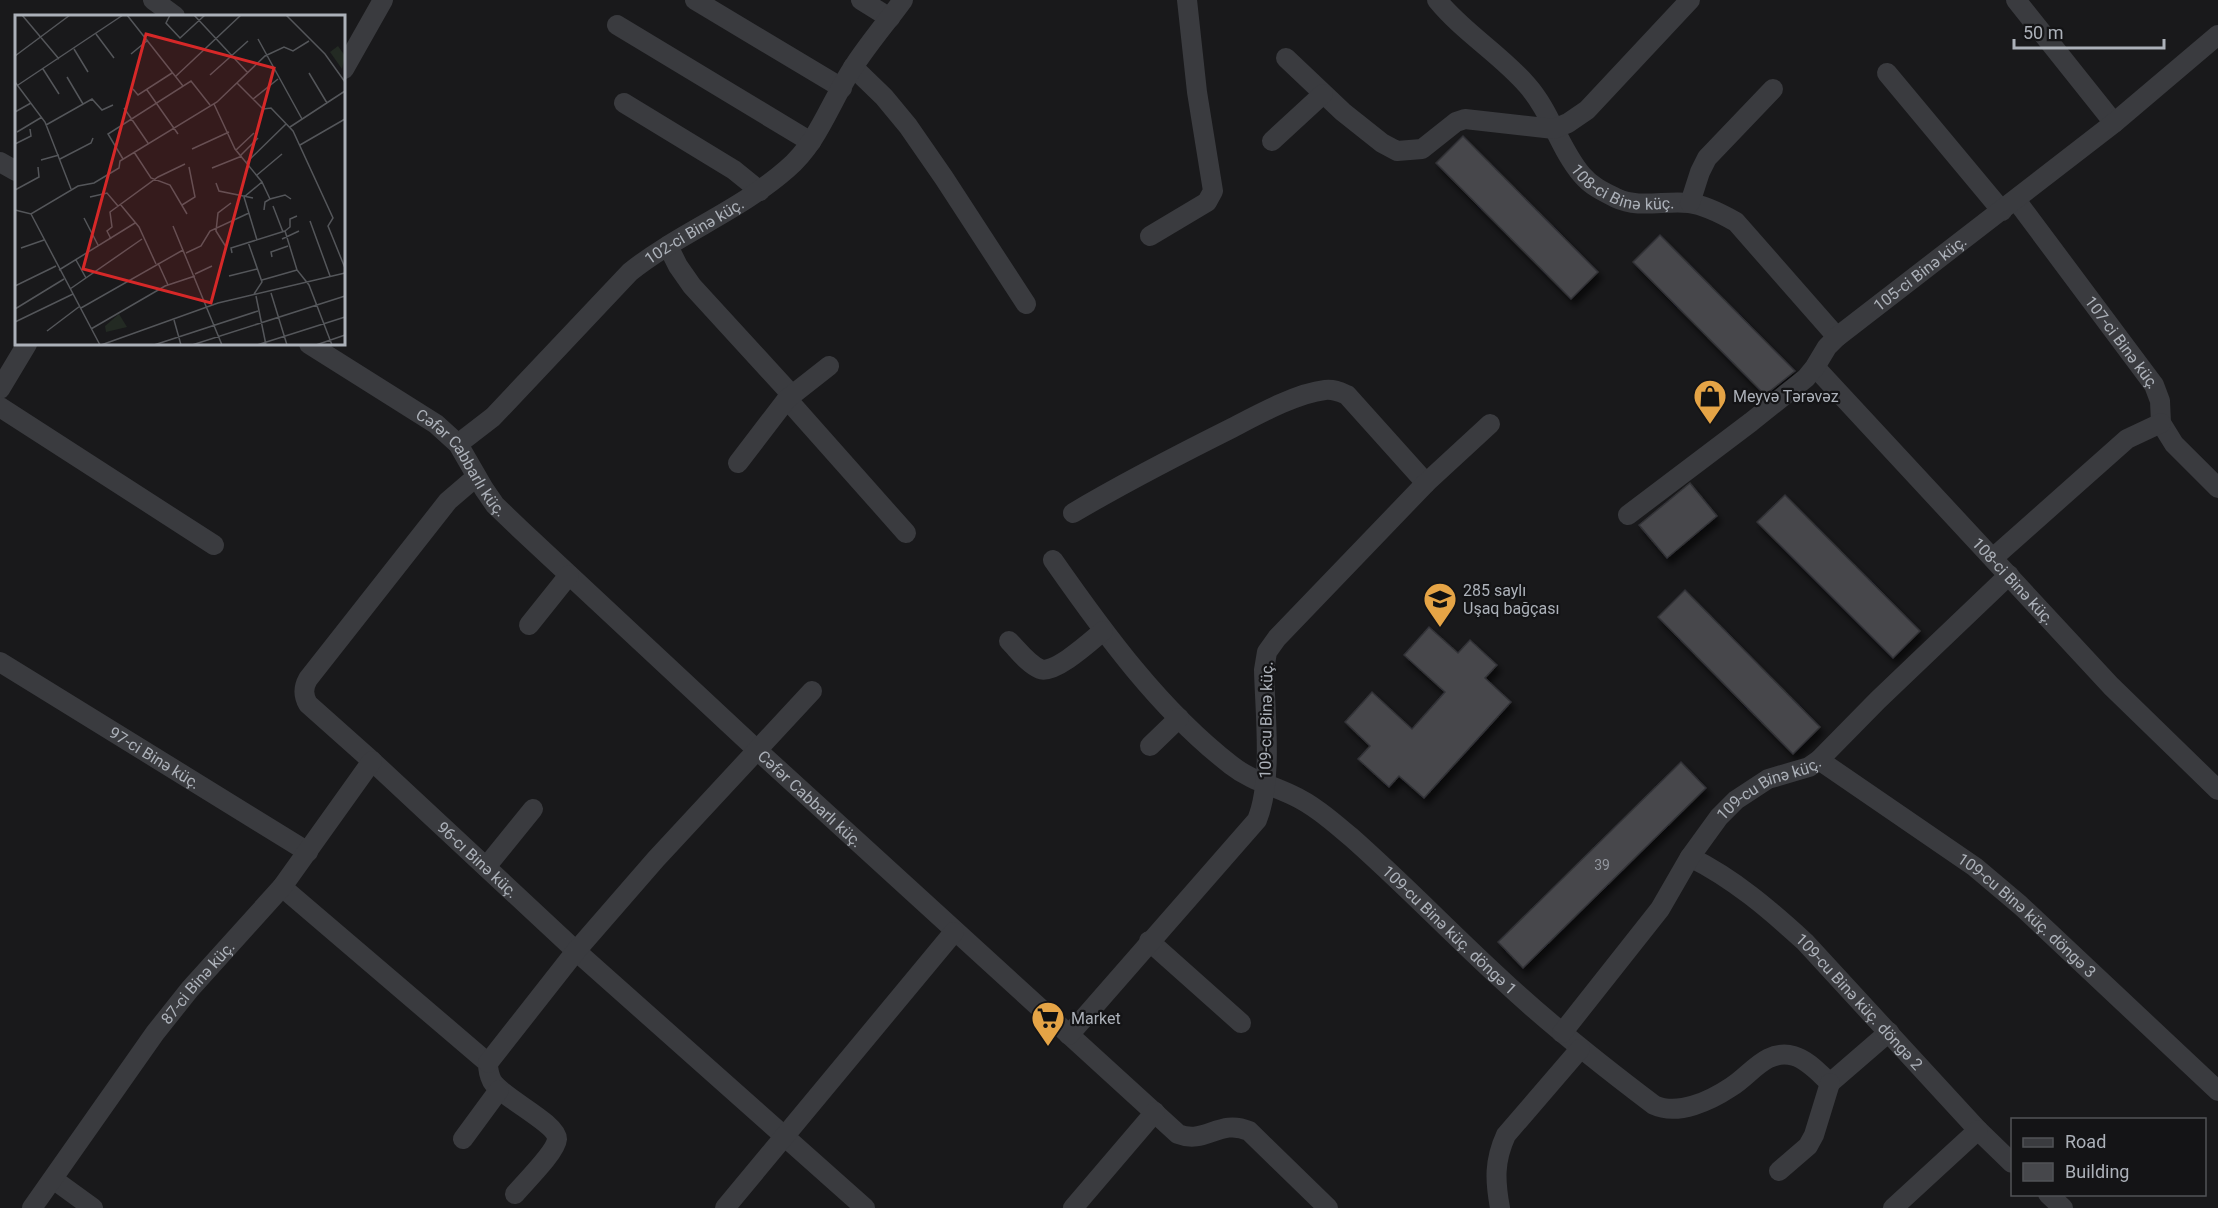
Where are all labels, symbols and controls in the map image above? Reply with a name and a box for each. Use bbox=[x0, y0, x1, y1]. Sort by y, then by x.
scale bar bbox=[2014, 12, 2164, 50]
inset map bbox=[15, 15, 345, 345]
text: 50 m bbox=[2023, 22, 2063, 43]
street label: 108-ci Binə küç. bbox=[1567, 160, 1675, 213]
street label: 102-ci Binə küç. bbox=[641, 194, 747, 268]
street label: 105-ci Binə küç. bbox=[1870, 231, 1970, 315]
street label: 107-ci Binə küç. bbox=[2081, 292, 2164, 391]
shop icon: Meyvə Tərəvəz bbox=[1692, 378, 1728, 425]
place label: Meyvə Tərəvəz bbox=[1733, 387, 1839, 406]
street label: Cəfər Cabbarlı küç. bbox=[413, 404, 510, 520]
street label: 108-ci Binə küç. bbox=[1968, 533, 2059, 629]
school or university icon: 285 saylı Uşaq bağçası bbox=[1422, 581, 1458, 628]
place label: 285 saylı Uşaq bağçası bbox=[1463, 581, 1559, 618]
street label: 109-cu Binə küç. bbox=[1255, 661, 1277, 779]
street label: 97-ci Binə küç. bbox=[106, 722, 204, 793]
street label: Cəfər Cabbarlı küç. bbox=[754, 746, 866, 851]
street label: 109-cu Binə küç. bbox=[1712, 752, 1824, 824]
street label: 96-cı Binə küç. bbox=[434, 817, 522, 902]
street label: 109-cu Binə küç. döngə 3 bbox=[1954, 849, 2100, 981]
house number: 39 bbox=[1594, 857, 1610, 873]
street label: 109-cu Binə küç. döngə 1 bbox=[1379, 861, 1521, 998]
street label: 109-cu Binə küç. döngə 2 bbox=[1792, 929, 1927, 1073]
street label: 87-ci Binə küç. bbox=[157, 937, 238, 1028]
supermarket icon: Market bbox=[1030, 1000, 1066, 1047]
place label: Market bbox=[1071, 1009, 1121, 1028]
legend bbox=[2011, 1118, 2206, 1196]
text: Road bbox=[2065, 1131, 2106, 1152]
text: Building bbox=[2065, 1161, 2129, 1182]

